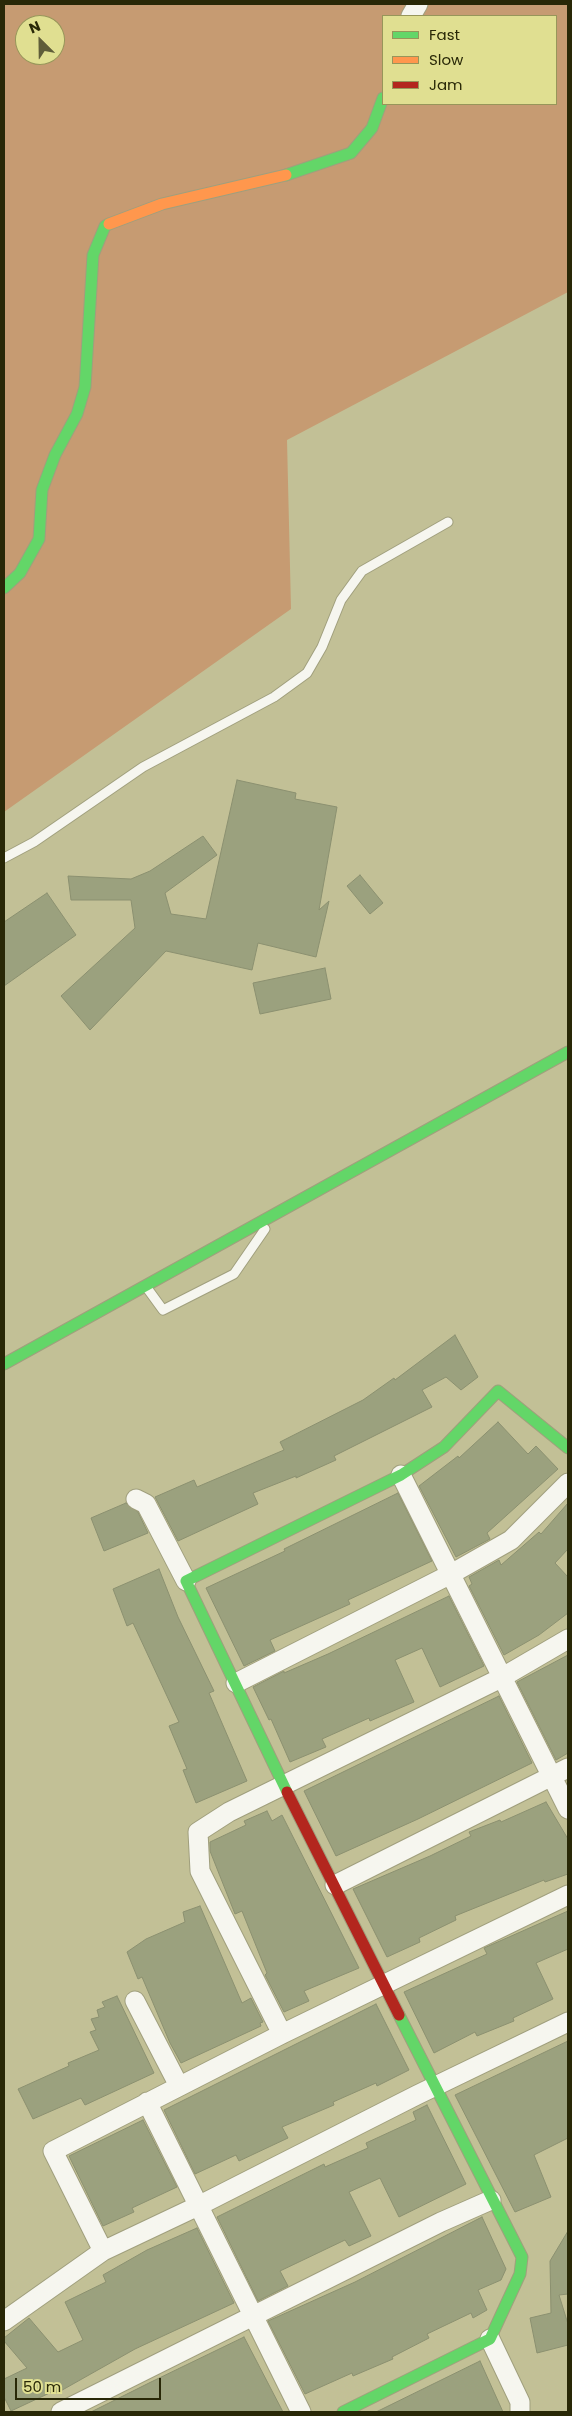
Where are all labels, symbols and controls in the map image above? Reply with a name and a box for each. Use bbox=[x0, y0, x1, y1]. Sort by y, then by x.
north arrow bbox=[15, 15, 65, 65]
legend bbox=[382, 15, 557, 105]
text: N bbox=[26, 16, 43, 38]
text: Fast bbox=[429, 24, 460, 45]
text: Slow bbox=[429, 49, 463, 70]
text: Jam bbox=[429, 74, 463, 95]
scale bar bbox=[18, 2368, 164, 2400]
text: 50 m bbox=[23, 2376, 61, 2397]

